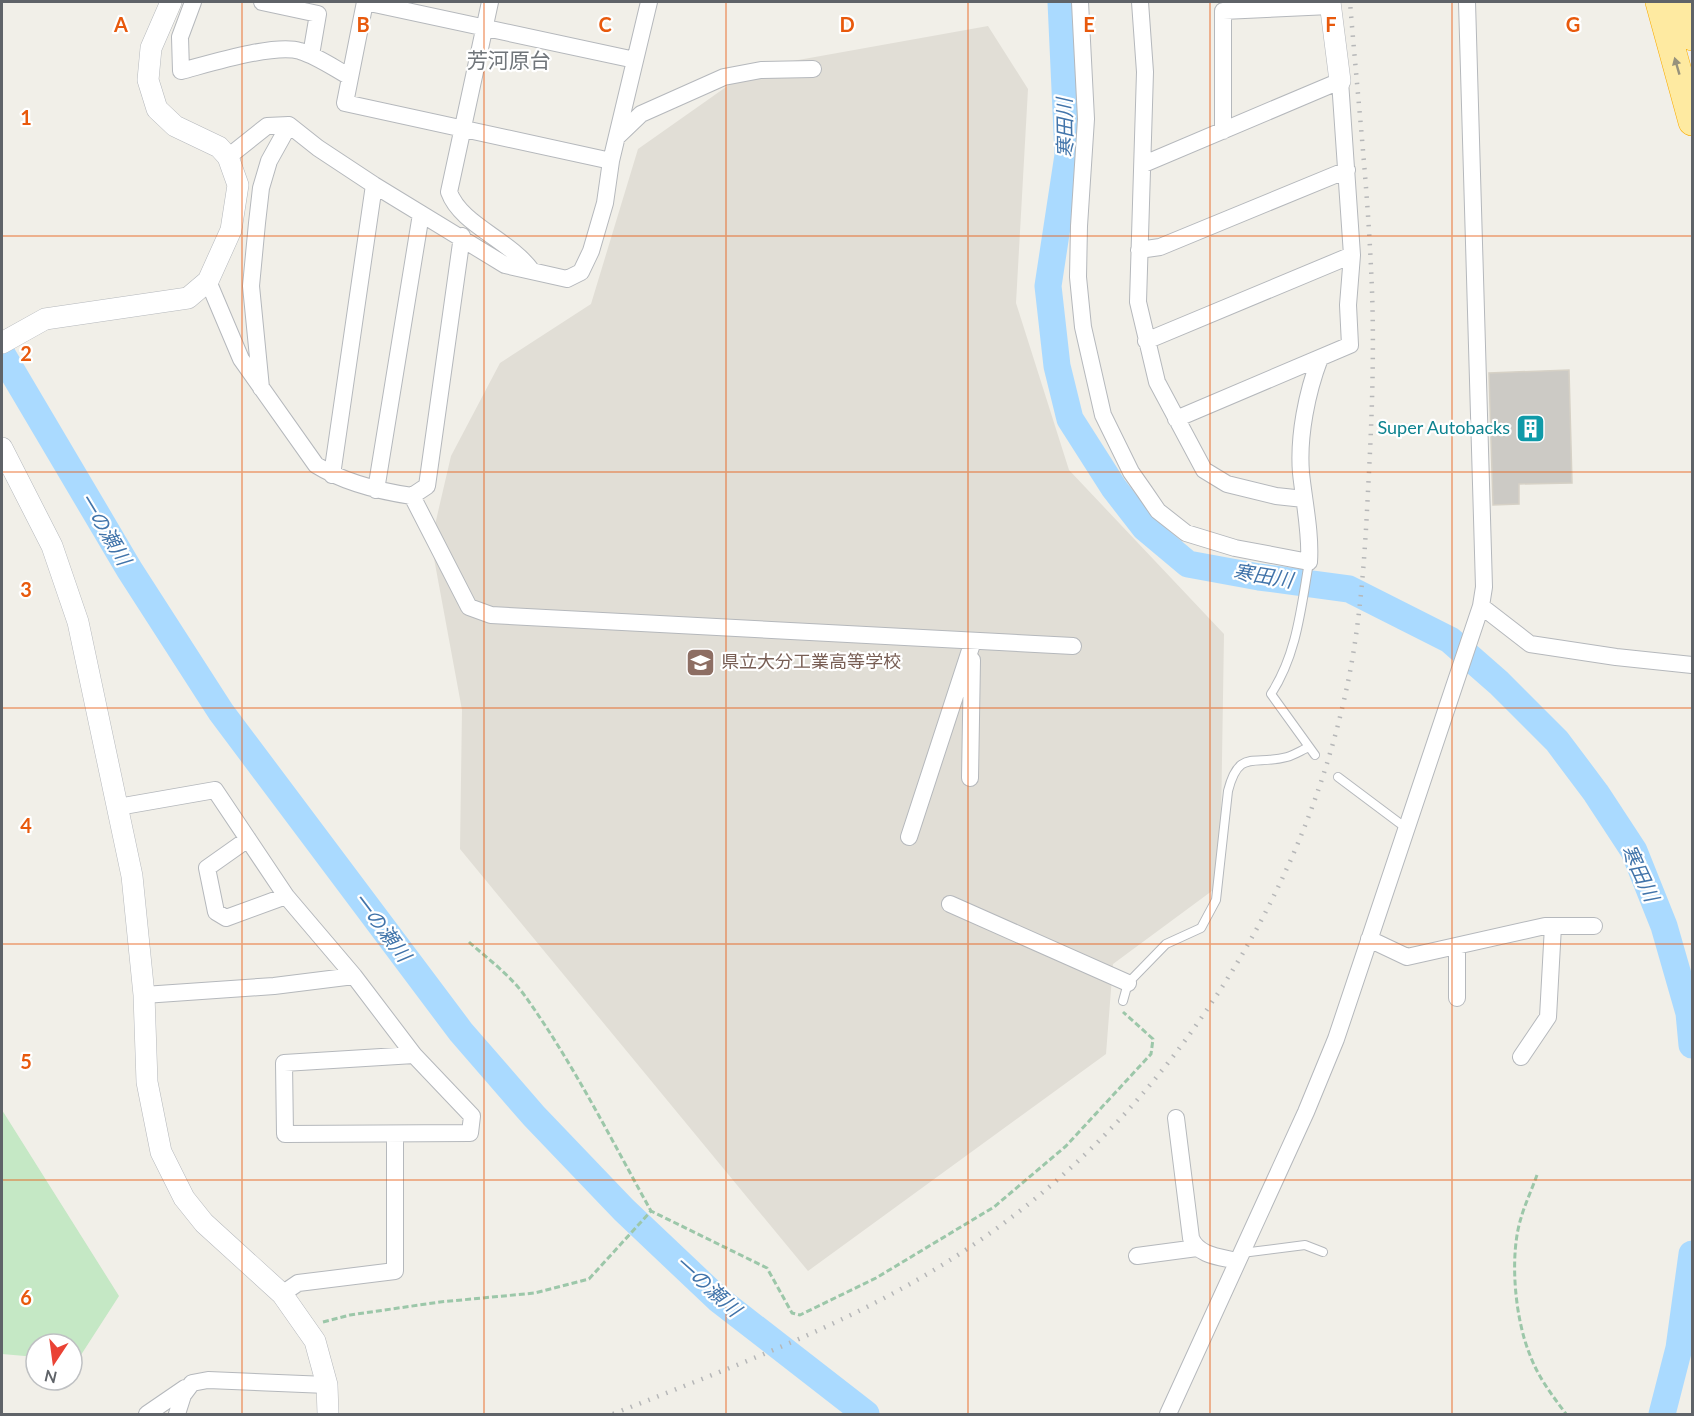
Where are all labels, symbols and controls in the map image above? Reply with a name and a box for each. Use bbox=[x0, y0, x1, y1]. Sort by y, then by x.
text: A bbox=[113, 12, 128, 36]
text: B bbox=[356, 12, 370, 36]
text: C bbox=[598, 12, 612, 36]
text: D bbox=[839, 12, 855, 36]
text: E bbox=[1083, 12, 1095, 36]
text: F bbox=[1325, 12, 1337, 36]
text: G bbox=[1566, 12, 1580, 36]
district label: 芳河原台 bbox=[467, 47, 551, 72]
one-way arrow bbox=[1672, 57, 1681, 75]
water label: 寒田川 bbox=[1051, 96, 1077, 158]
text: 1 bbox=[20, 105, 32, 129]
text: 2 bbox=[20, 341, 32, 365]
building icon: Super Autobacks bbox=[1515, 412, 1547, 444]
place label: Super Autobacks bbox=[1377, 416, 1510, 438]
water label: 一の瀬川 bbox=[75, 488, 138, 571]
water label: 寒田川 bbox=[1232, 558, 1297, 592]
text: 3 bbox=[20, 577, 32, 601]
school or university icon: 県立大分工業高等学校 bbox=[684, 646, 716, 678]
place label: 県立大分工業高等学校 bbox=[721, 650, 901, 672]
text: 4 bbox=[20, 813, 32, 837]
water label: 寒田川 bbox=[1617, 840, 1665, 907]
water label: 一の瀬川 bbox=[349, 887, 418, 967]
text: 5 bbox=[20, 1049, 32, 1073]
water label: 一の瀬川 bbox=[671, 1250, 748, 1322]
text: 6 bbox=[20, 1285, 32, 1309]
north arrow bbox=[24, 1332, 84, 1392]
text: N bbox=[42, 1366, 59, 1388]

